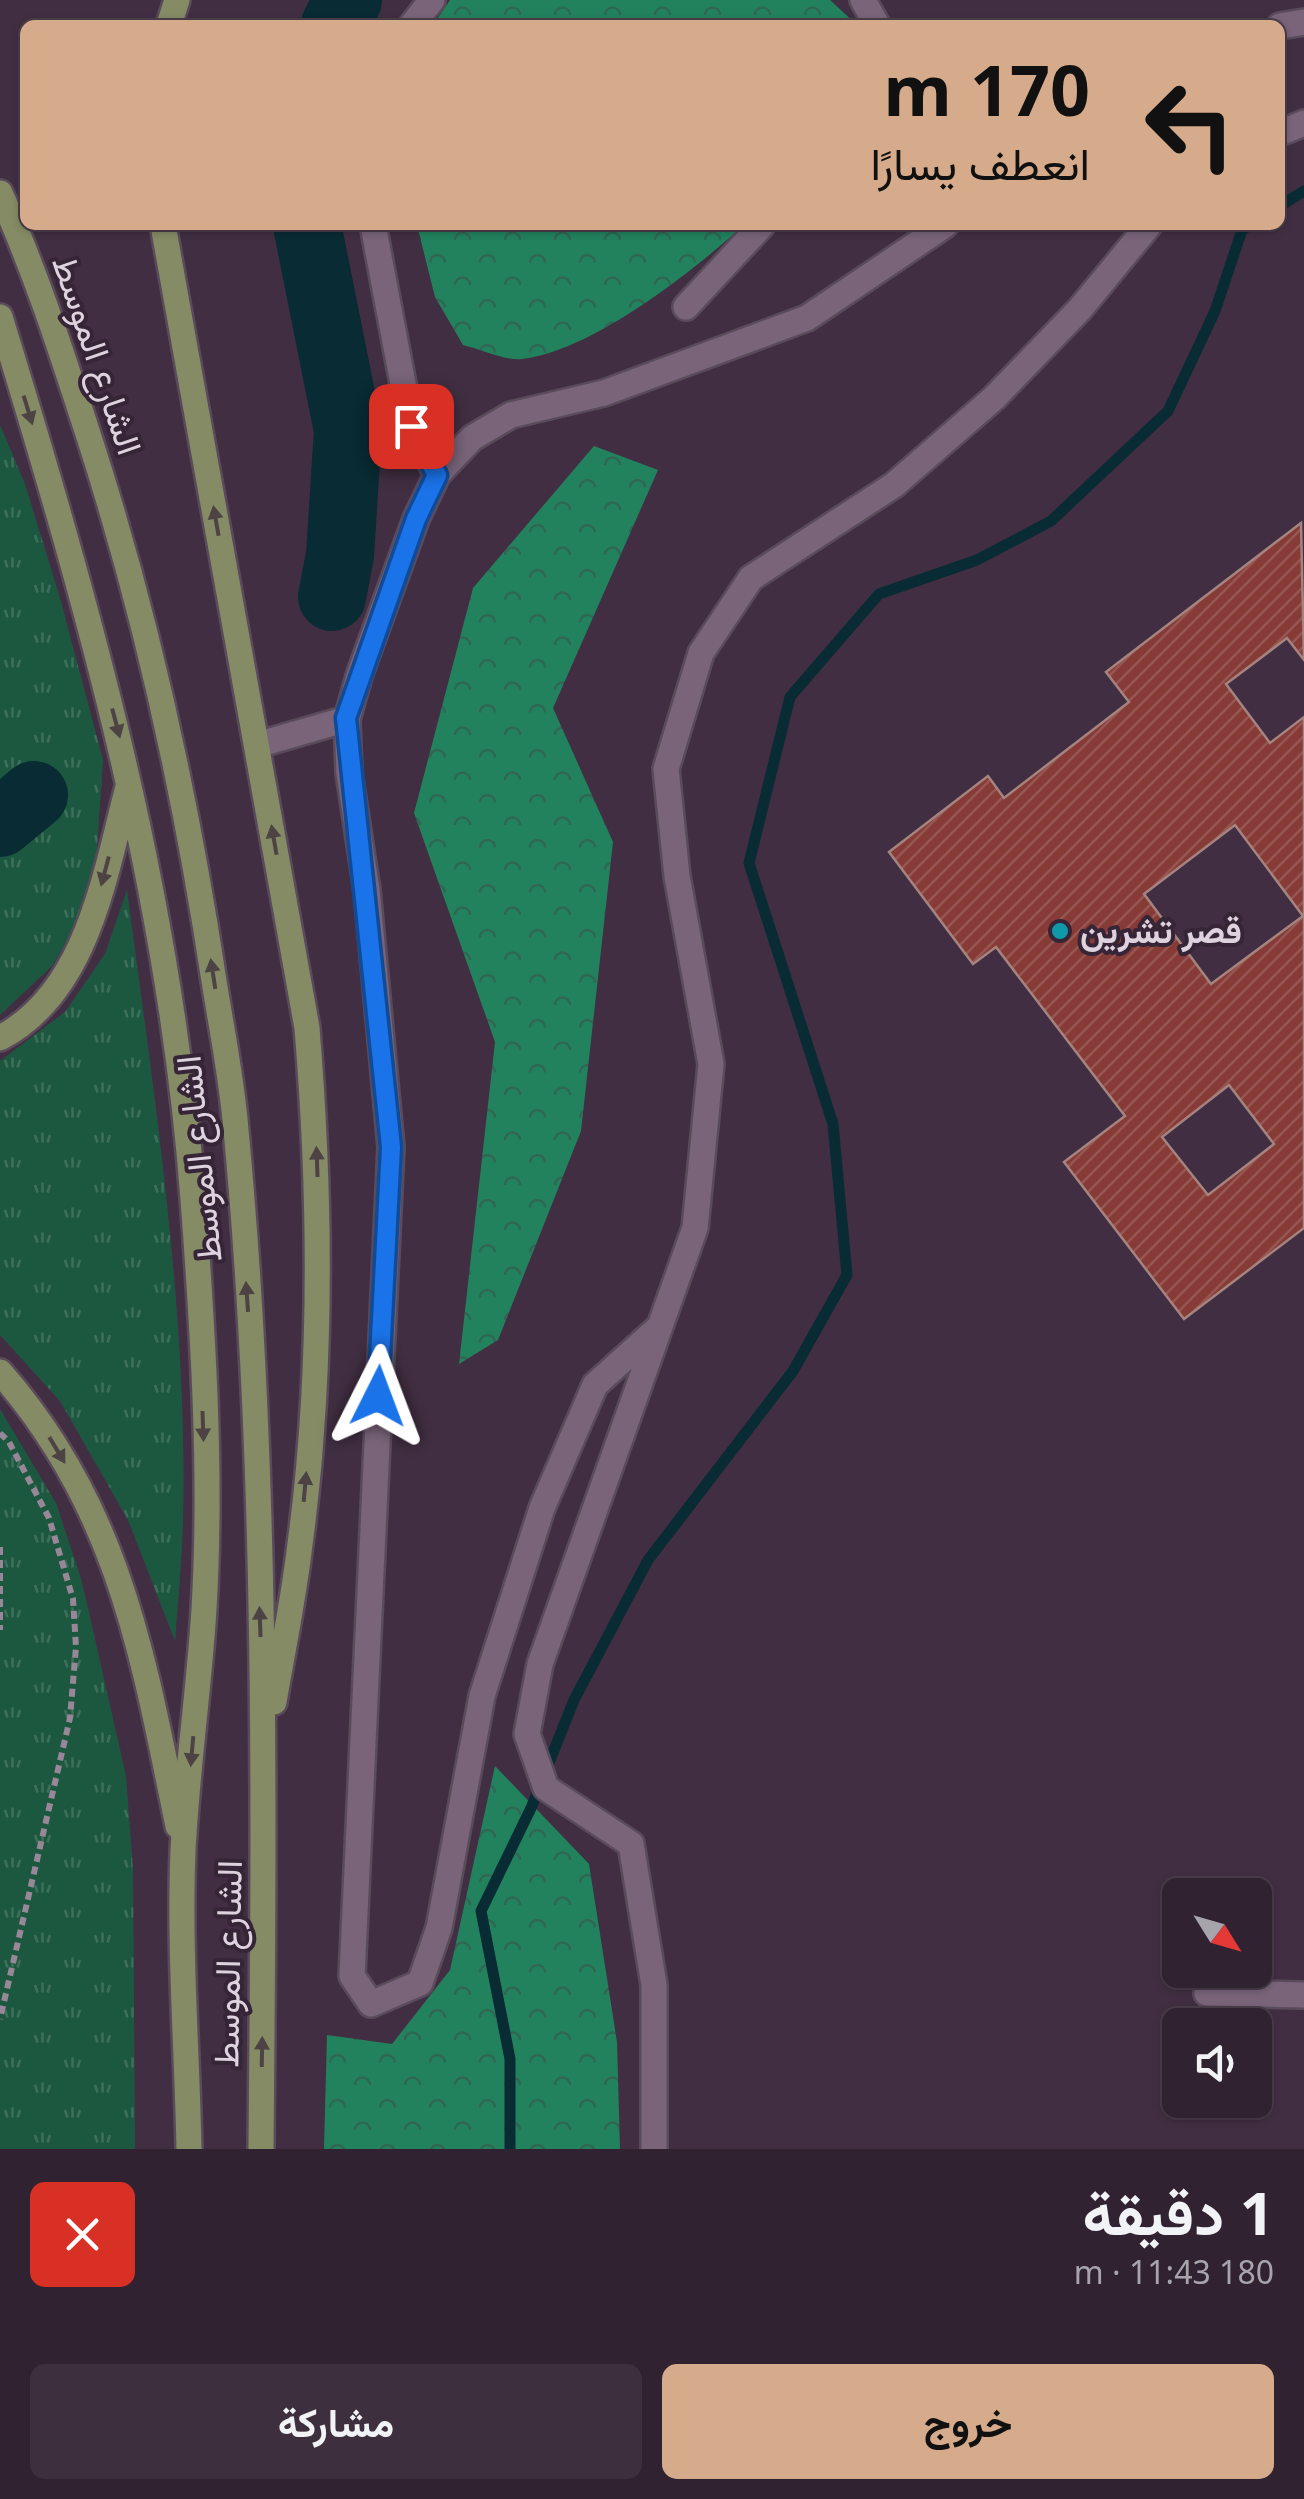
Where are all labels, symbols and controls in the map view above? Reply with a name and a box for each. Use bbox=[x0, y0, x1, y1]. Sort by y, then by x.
text: 170 m bbox=[883, 41, 1090, 137]
icon: left bbox=[1125, 60, 1255, 190]
text: انعطف يسارًا bbox=[871, 132, 1090, 193]
street label: الشارع الموسط bbox=[40, 249, 154, 461]
pin bbox=[369, 384, 454, 469]
one-way arrow bbox=[22, 396, 37, 426]
icon: arrive bbox=[384, 399, 439, 454]
one-way arrow bbox=[208, 504, 223, 536]
one-way arrow bbox=[109, 708, 125, 739]
one-way arrow bbox=[266, 824, 281, 856]
one-way arrow bbox=[97, 856, 113, 887]
place label: قصر تشرين bbox=[1080, 906, 1242, 953]
marker: قصر تشرين bbox=[1049, 920, 1071, 942]
one-way arrow bbox=[205, 958, 221, 989]
street label: الشارع الموسط bbox=[163, 1053, 234, 1265]
one-way arrow bbox=[309, 1146, 325, 1178]
one-way arrow bbox=[239, 1280, 255, 1312]
position arrow bbox=[326, 1344, 430, 1448]
one-way arrow bbox=[196, 1411, 212, 1443]
one-way arrow bbox=[48, 1436, 65, 1464]
one-way arrow bbox=[297, 1470, 313, 1502]
one-way arrow bbox=[252, 1605, 268, 1637]
one-way arrow bbox=[184, 1735, 200, 1767]
street label: الشارع الموسط bbox=[201, 1860, 254, 2068]
north arrow bbox=[1162, 1878, 1272, 1988]
map controls bbox=[1162, 1878, 1272, 2118]
button: sound bbox=[1162, 2008, 1272, 2118]
one-way arrow bbox=[254, 2035, 270, 2067]
text: 1 دقيقة bbox=[1083, 2171, 1274, 2253]
button: close bbox=[30, 2182, 135, 2287]
text: 180 m · 11:43 bbox=[1074, 2250, 1274, 2293]
button: مشاركة bbox=[30, 2364, 642, 2479]
button: خروج bbox=[662, 2364, 1274, 2479]

